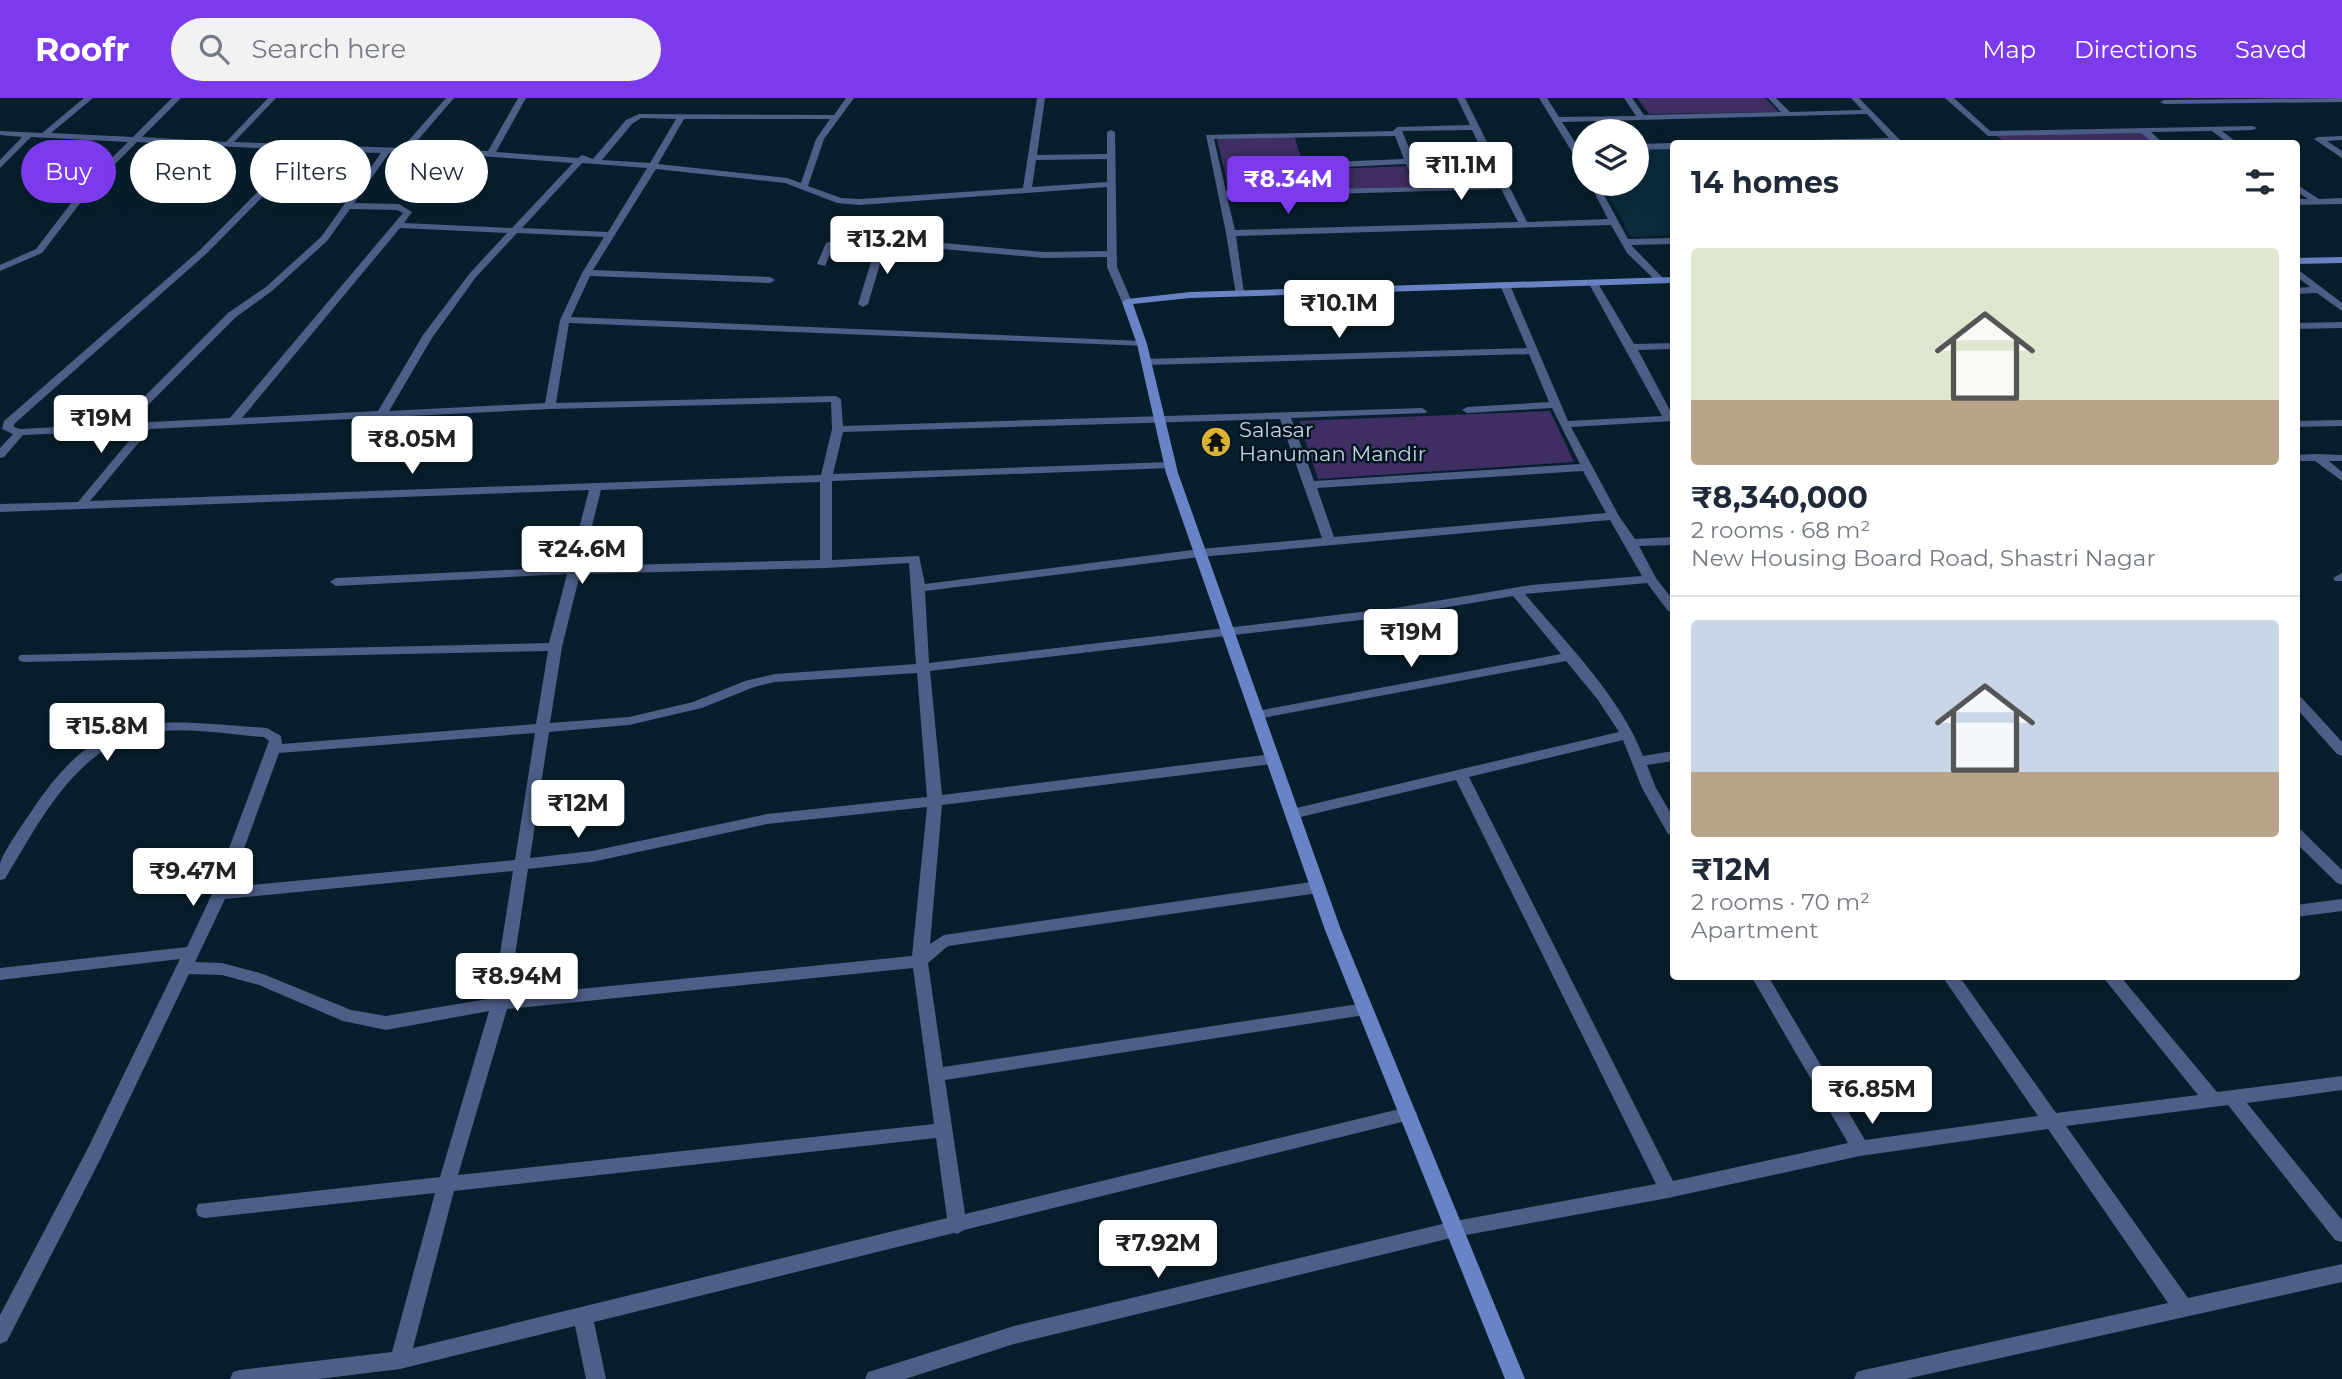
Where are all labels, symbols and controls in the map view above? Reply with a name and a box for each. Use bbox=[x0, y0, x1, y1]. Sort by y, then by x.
search box bbox=[171, 18, 661, 81]
text: Roofr bbox=[35, 29, 129, 69]
icon: search bbox=[195, 30, 233, 68]
text: Search here bbox=[251, 33, 406, 65]
text: Map bbox=[1983, 35, 2036, 64]
text: Directions bbox=[2074, 35, 2197, 64]
text: Saved bbox=[2235, 35, 2307, 64]
map controls bbox=[1572, 119, 1649, 196]
button: layers bbox=[1572, 119, 1649, 196]
chip: Buy bbox=[21, 140, 116, 203]
chip: Rent bbox=[130, 140, 236, 203]
chip: Filters bbox=[250, 140, 371, 203]
chip: New bbox=[385, 140, 488, 203]
pin: ₹11.1M bbox=[1404, 142, 1518, 202]
text: ₹11.1M bbox=[1425, 151, 1497, 179]
pin: ₹8.34M bbox=[1231, 156, 1345, 216]
icon: filters bbox=[2241, 163, 2279, 201]
text: 14 homes bbox=[1691, 164, 1839, 201]
text: ₹8.34M bbox=[1243, 165, 1333, 193]
pin: ₹13.2M bbox=[830, 216, 944, 276]
text: ₹13.2M bbox=[846, 225, 928, 253]
pin: ₹10.1M bbox=[1282, 280, 1396, 340]
text: ₹10.1M bbox=[1300, 289, 1378, 317]
icon: home bbox=[1922, 293, 2048, 419]
pin: ₹19M bbox=[60, 396, 142, 455]
text: ₹19M bbox=[70, 404, 132, 432]
pin: ₹8.05M bbox=[355, 416, 469, 476]
place label: Salasar Hanuman Mandir bbox=[1239, 417, 1426, 466]
text: ₹8.05M bbox=[368, 425, 456, 453]
temple icon: Salasar Hanuman Mandir bbox=[1199, 425, 1233, 459]
text: ₹8,340,000 bbox=[1691, 479, 1868, 516]
text: 2 rooms · 68 m² bbox=[1691, 516, 1870, 544]
pin: ₹24.6M bbox=[525, 526, 639, 586]
text: ₹24.6M bbox=[538, 535, 626, 563]
text: New Housing Board Road, Shastri Nagar bbox=[1691, 544, 2156, 572]
pin: ₹19M bbox=[1370, 610, 1452, 669]
text: ₹19M bbox=[1380, 618, 1442, 646]
icon: home bbox=[1922, 665, 2048, 791]
pin: ₹15.8M bbox=[50, 704, 164, 763]
text: ₹15.8M bbox=[66, 712, 148, 740]
pin: ₹12M bbox=[537, 780, 619, 840]
text: ₹12M bbox=[547, 789, 609, 817]
pin: ₹9.47M bbox=[136, 848, 250, 908]
text: ₹12M bbox=[1691, 851, 1771, 888]
text: ₹9.47M bbox=[149, 857, 237, 885]
text: 2 rooms · 70 m² bbox=[1691, 888, 1870, 916]
text: Apartment bbox=[1691, 916, 1819, 944]
pin: ₹8.94M bbox=[460, 954, 574, 1013]
text: ₹8.94M bbox=[472, 962, 562, 990]
pin: ₹6.85M bbox=[1815, 1066, 1929, 1126]
text: ₹6.85M bbox=[1828, 1075, 1916, 1103]
pin: ₹7.92M bbox=[1101, 1220, 1215, 1280]
text: ₹7.92M bbox=[1115, 1229, 1201, 1257]

